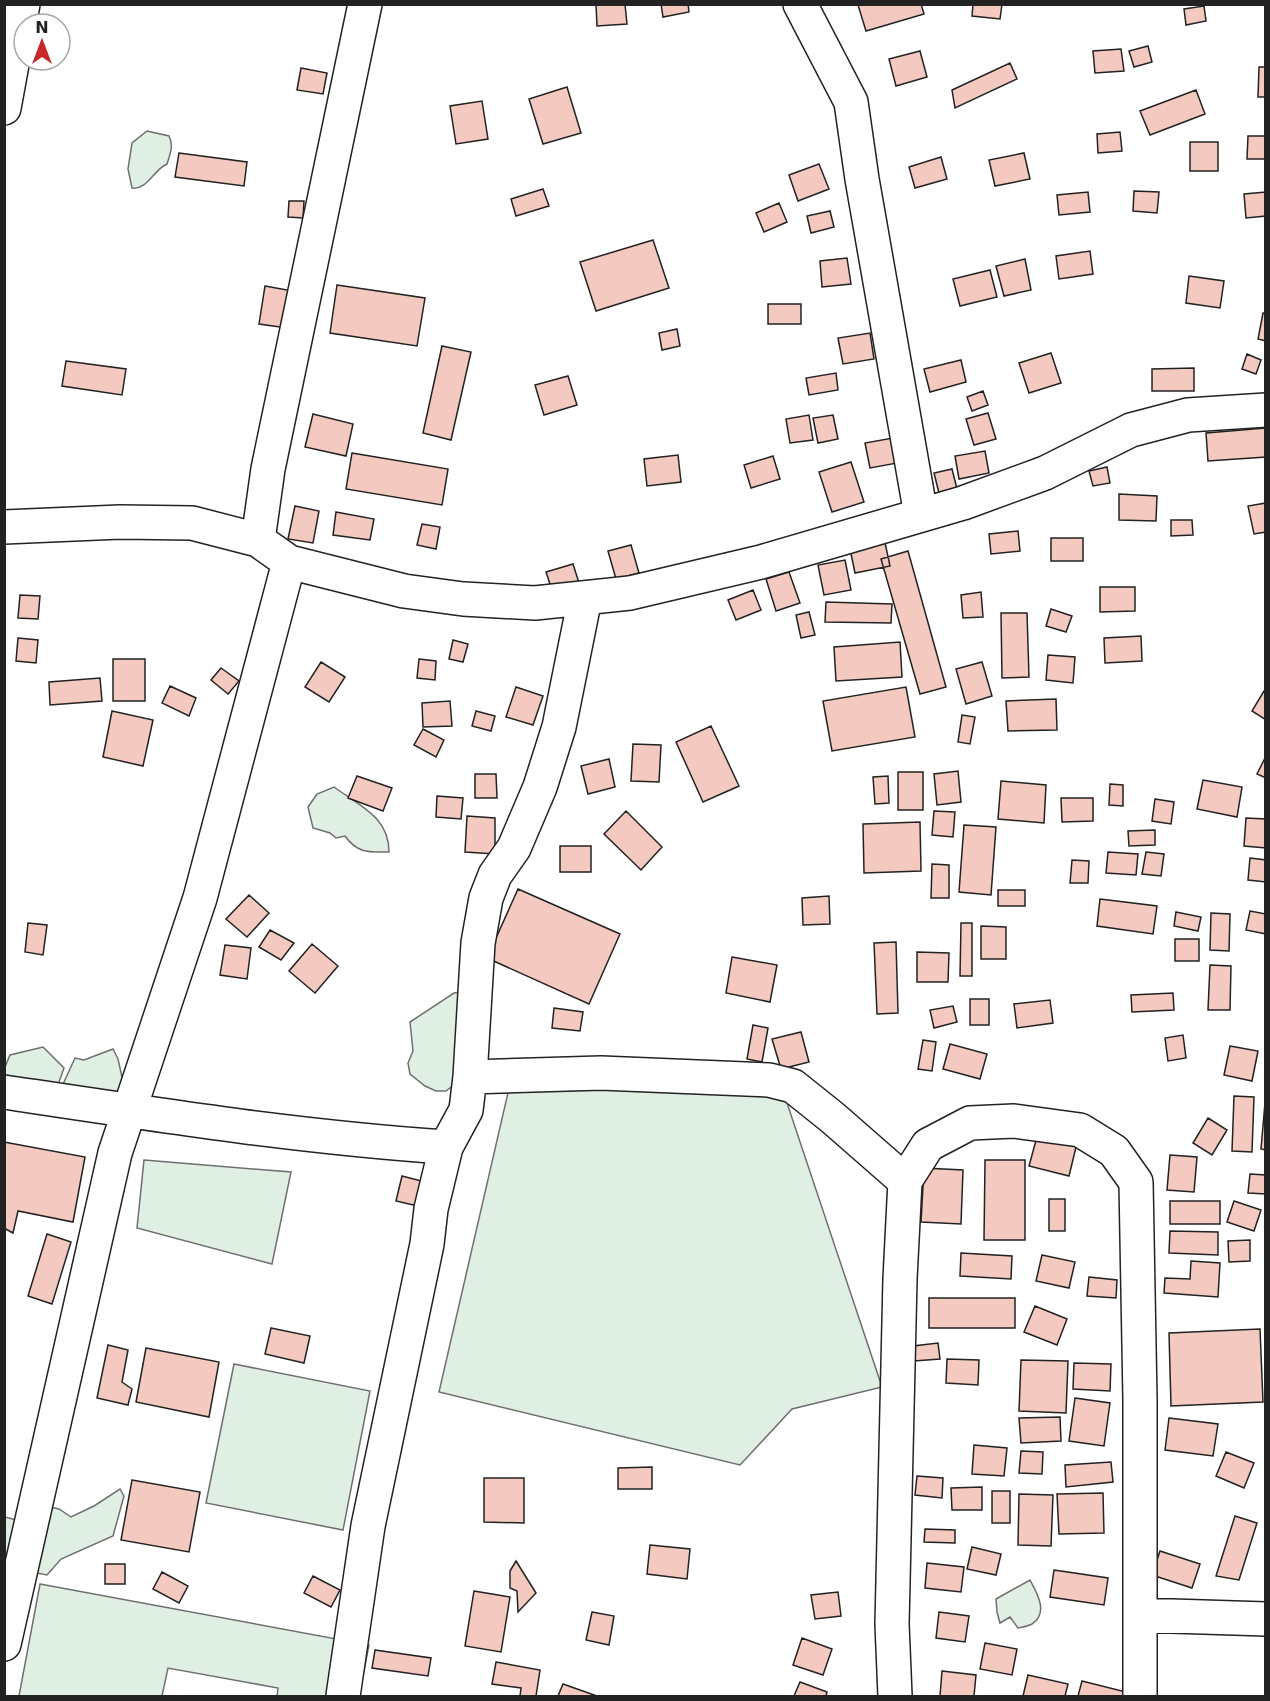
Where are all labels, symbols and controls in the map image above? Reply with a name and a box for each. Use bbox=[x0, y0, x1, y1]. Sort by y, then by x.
north arrow bbox=[12, 12, 72, 72]
text: N bbox=[35, 18, 49, 37]

